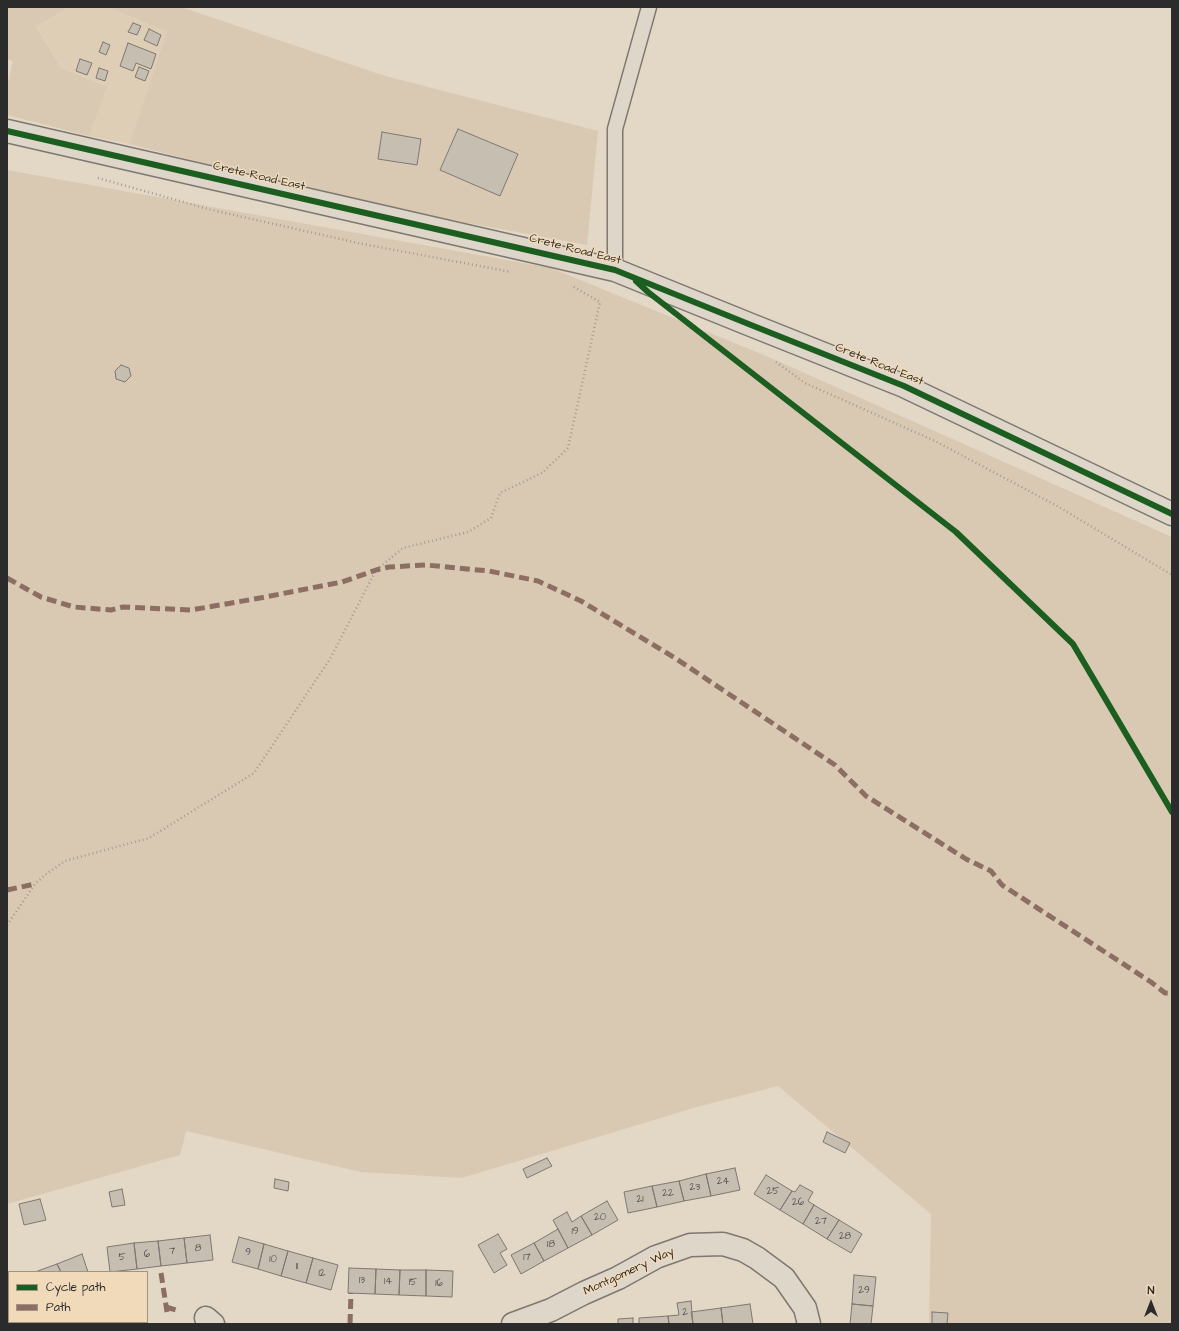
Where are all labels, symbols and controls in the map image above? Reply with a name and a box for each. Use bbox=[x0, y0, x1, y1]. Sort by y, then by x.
street label: Crete Road East bbox=[211, 159, 307, 195]
street label: Crete Road East bbox=[528, 232, 622, 268]
street label: Crete Road East bbox=[833, 341, 925, 389]
house number: 24 bbox=[717, 1176, 729, 1188]
house number: 23 bbox=[690, 1182, 700, 1194]
house number: 25 bbox=[767, 1186, 779, 1198]
house number: 22 bbox=[662, 1188, 674, 1200]
house number: 21 bbox=[636, 1194, 644, 1206]
house number: 26 bbox=[792, 1197, 804, 1209]
house number: 20 bbox=[594, 1212, 606, 1224]
house number: 27 bbox=[815, 1216, 827, 1228]
house number: 19 bbox=[572, 1226, 578, 1238]
house number: 28 bbox=[839, 1231, 851, 1243]
house number: 18 bbox=[547, 1239, 555, 1251]
house number: 8 bbox=[195, 1243, 201, 1255]
street label: Montgomery Way bbox=[581, 1245, 677, 1299]
house number: 7 bbox=[169, 1246, 175, 1258]
house number: 9 bbox=[245, 1247, 251, 1259]
house number: 6 bbox=[144, 1249, 150, 1261]
house number: 5 bbox=[118, 1252, 126, 1264]
house number: 17 bbox=[523, 1252, 531, 1264]
house number: 10 bbox=[269, 1254, 277, 1266]
house number: 11 bbox=[296, 1261, 298, 1273]
house number: 12 bbox=[318, 1268, 326, 1280]
legend bbox=[8, 1271, 148, 1323]
house number: 13 bbox=[359, 1275, 365, 1287]
house number: 14 bbox=[384, 1276, 392, 1288]
house number: 15 bbox=[409, 1277, 417, 1289]
house number: 16 bbox=[435, 1278, 443, 1290]
text: Cycle path bbox=[46, 1279, 105, 1296]
north arrow bbox=[1131, 1283, 1171, 1323]
text: N bbox=[1148, 1283, 1154, 1298]
house number: 29 bbox=[858, 1285, 870, 1297]
text: Path bbox=[46, 1299, 71, 1316]
house number: 2 bbox=[682, 1307, 688, 1319]

